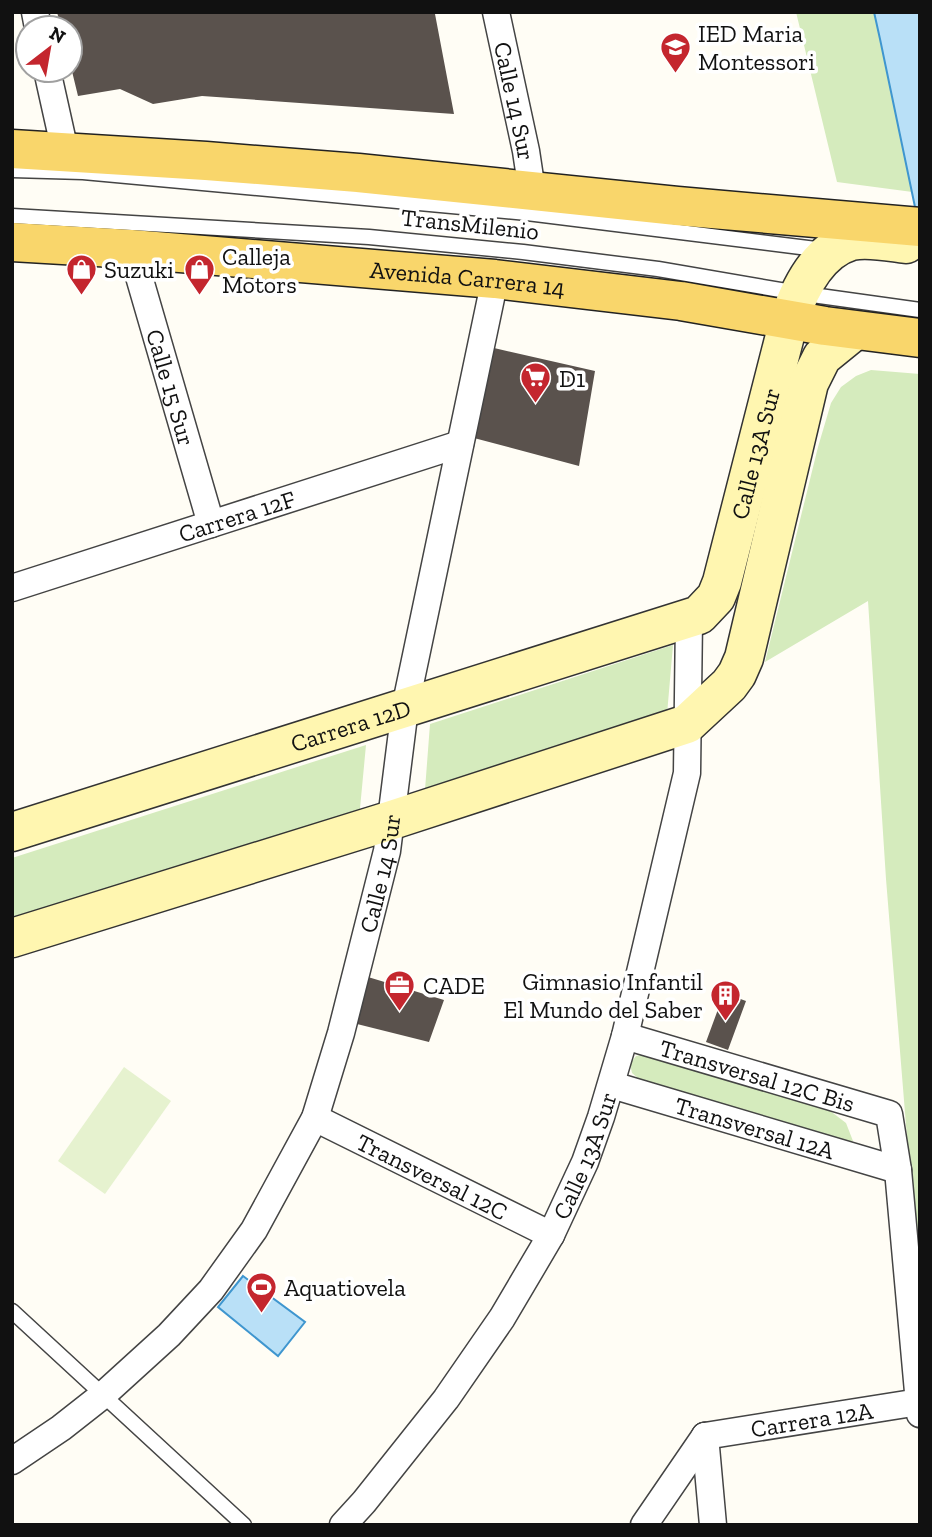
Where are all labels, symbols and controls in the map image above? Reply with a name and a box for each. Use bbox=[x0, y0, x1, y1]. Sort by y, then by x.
north arrow bbox=[14, 14, 84, 84]
place label: IED Maria Montessori bbox=[698, 19, 815, 76]
text: N bbox=[45, 21, 70, 48]
school or university icon: IED Maria Montessori bbox=[658, 30, 692, 74]
street label: Calle 14 Sur bbox=[488, 39, 542, 162]
street label: TransMilenio bbox=[400, 202, 540, 246]
place label: Calleja Motors bbox=[222, 242, 297, 299]
shop icon: Suzuki bbox=[64, 252, 98, 296]
shop icon: Calleja Motors bbox=[182, 253, 216, 297]
street label: Avenida Carrera 14 bbox=[369, 254, 567, 302]
place label: Suzuki bbox=[104, 255, 174, 284]
street label: Calle 15 Sur bbox=[141, 326, 202, 449]
supermarket icon: D1 bbox=[519, 361, 553, 405]
place label: D1 bbox=[559, 364, 585, 393]
street label: Calle 13A Sur bbox=[724, 385, 786, 522]
street label: Carrera 12F bbox=[175, 484, 299, 548]
street label: Carrera 12D bbox=[287, 693, 414, 758]
street label: Calle 14 Sur bbox=[352, 812, 406, 936]
place label: Gimnasio Infantil El Mundo del Saber bbox=[503, 967, 703, 1024]
office icon: CADE bbox=[383, 968, 417, 1012]
place label: CADE bbox=[423, 971, 485, 1000]
building icon: Gimnasio Infantil El Mundo del Saber bbox=[709, 978, 743, 1022]
street label: Transversal 12C Bis bbox=[656, 1033, 858, 1118]
street label: Calle 13A Sur bbox=[546, 1089, 622, 1224]
street label: Transversal 12A bbox=[672, 1090, 838, 1165]
street label: Transversal 12C bbox=[352, 1127, 513, 1226]
sports icon: Aquatiovela bbox=[244, 1270, 278, 1314]
place label: Aquatiovela bbox=[284, 1273, 406, 1302]
street label: Carrera 12A bbox=[749, 1395, 875, 1443]

